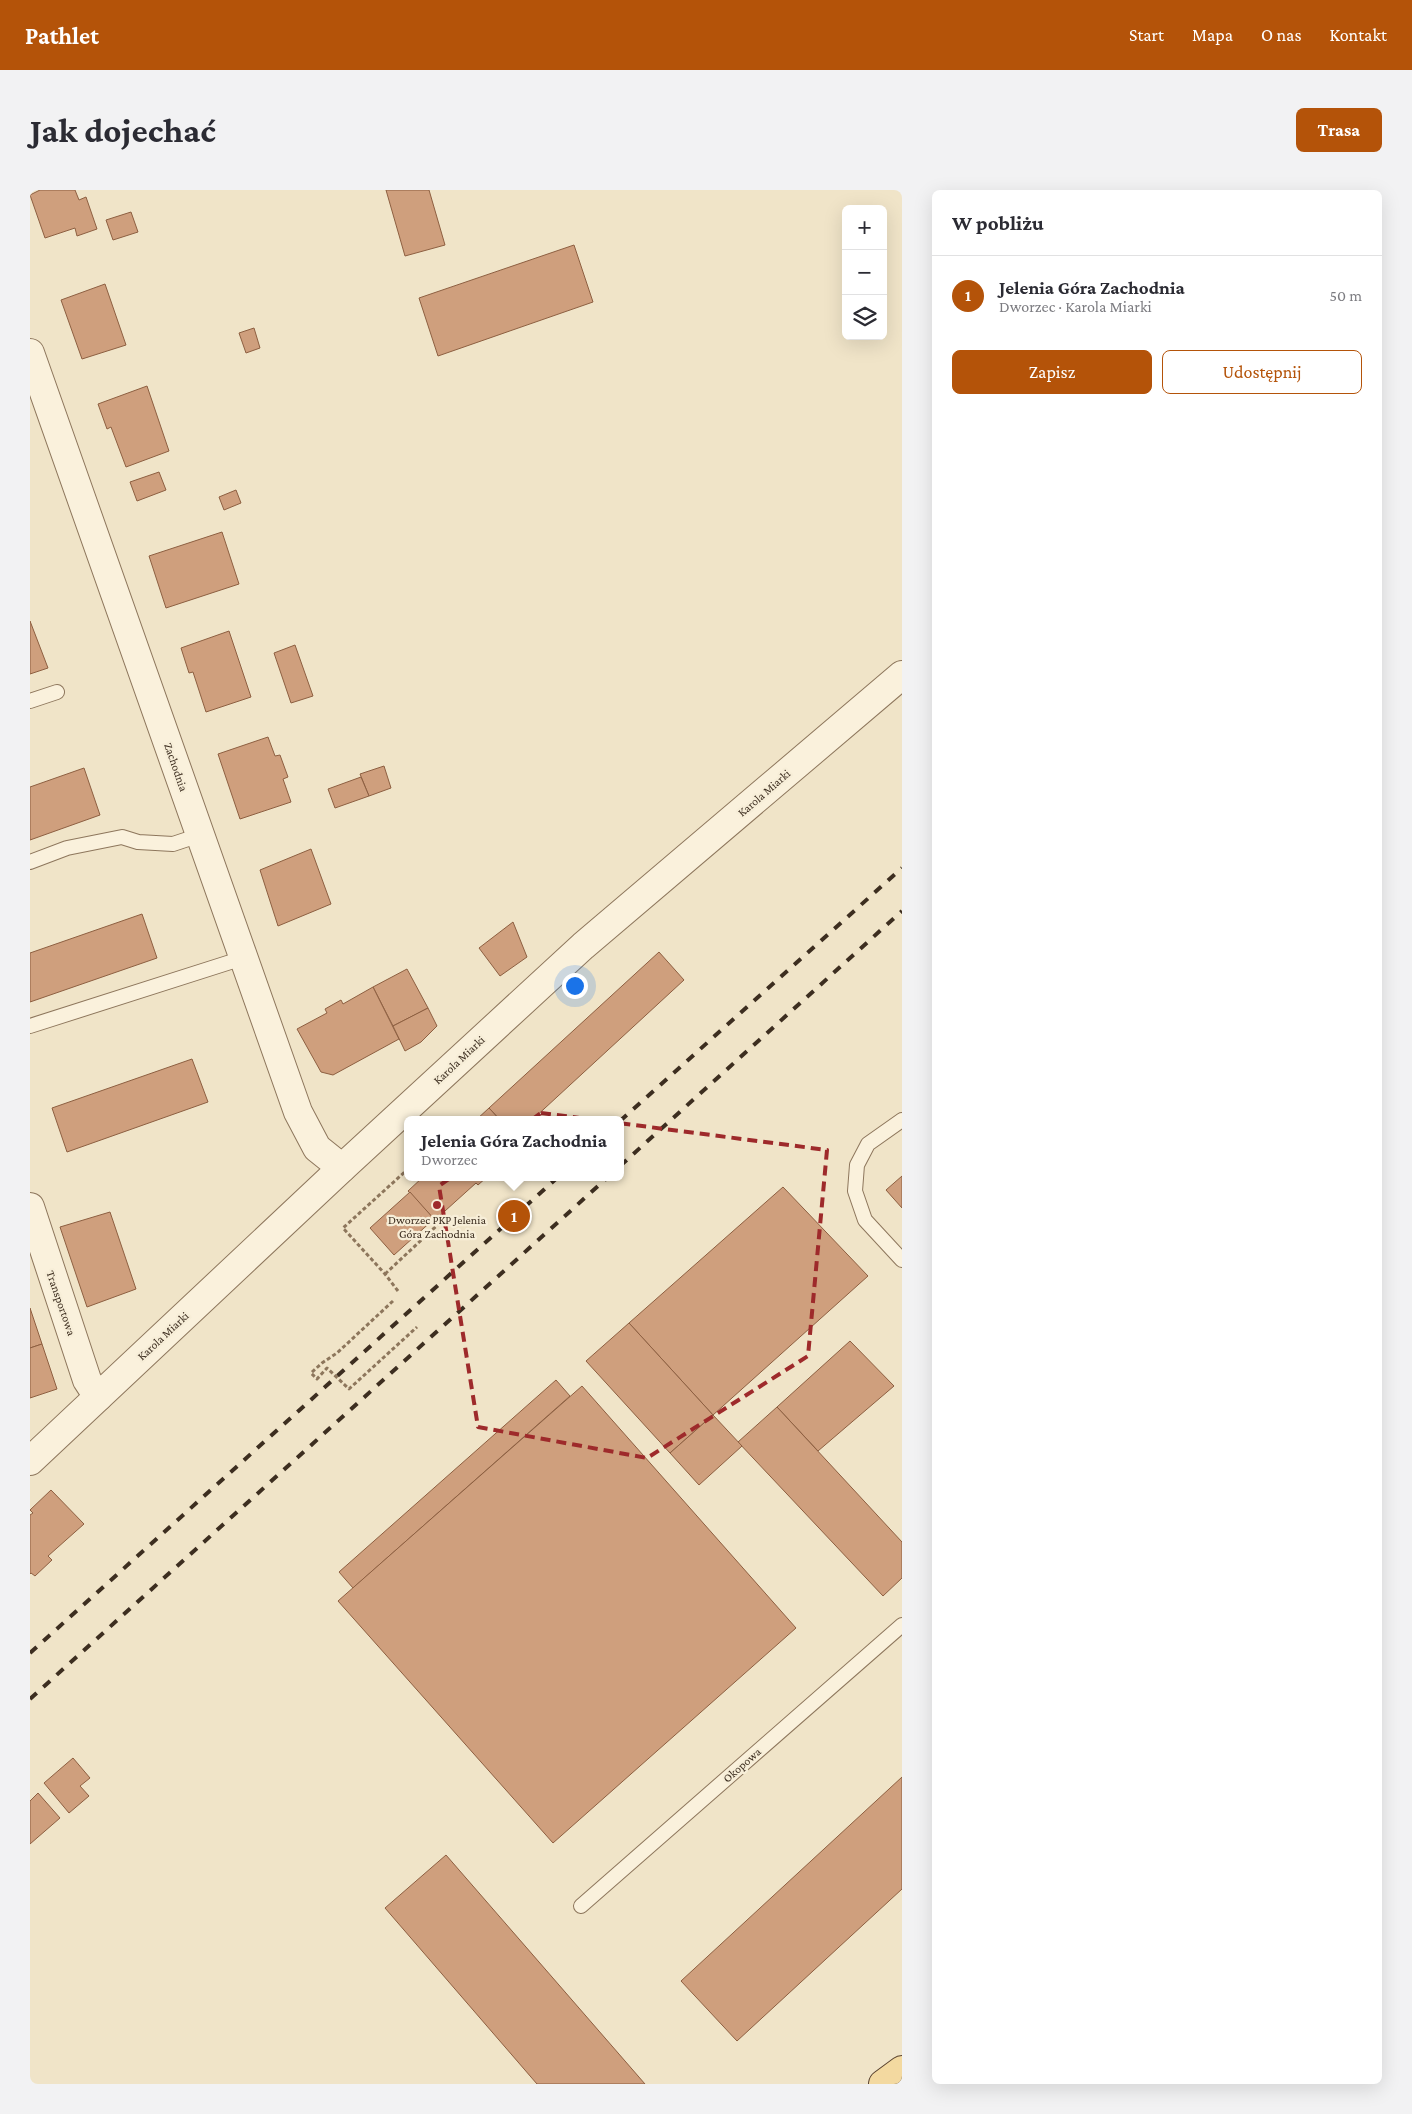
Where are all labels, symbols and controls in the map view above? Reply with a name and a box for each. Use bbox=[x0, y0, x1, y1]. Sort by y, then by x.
text: Pathlet bbox=[25, 22, 99, 49]
text: Start bbox=[1129, 25, 1164, 45]
text: Mapa bbox=[1192, 25, 1233, 45]
text: O nas bbox=[1261, 25, 1302, 45]
text: Kontakt bbox=[1330, 25, 1387, 45]
button: Trasa bbox=[1296, 108, 1382, 152]
text: Jak dojechać bbox=[30, 111, 216, 150]
map controls bbox=[842, 205, 887, 340]
button: + bbox=[842, 205, 887, 250]
text: W pobliżu bbox=[952, 211, 1044, 235]
button: − bbox=[842, 250, 887, 295]
text: Jelenia Góra Zachodnia bbox=[999, 277, 1185, 298]
text: 1 bbox=[965, 287, 971, 304]
text: 50 m bbox=[1330, 287, 1362, 304]
button: layers bbox=[842, 295, 887, 340]
text: Dworzec · Karola Miarki bbox=[999, 298, 1152, 315]
button: Zapisz bbox=[952, 350, 1152, 394]
button: Udostępnij bbox=[1162, 350, 1362, 394]
street label: Zachodnia bbox=[161, 741, 191, 794]
street label: Karola Miarki bbox=[735, 766, 793, 820]
your location bbox=[562, 973, 588, 999]
street label: Karola Miarki bbox=[430, 1033, 488, 1087]
popup bbox=[404, 1116, 624, 1181]
text: Jelenia Góra Zachodnia bbox=[421, 1130, 607, 1151]
text: Dworzec bbox=[421, 1151, 477, 1168]
pin: 1 bbox=[498, 1197, 530, 1235]
marker: Dworzec PKP Jelenia Góra Zachodnia bbox=[431, 1199, 443, 1211]
place label: Dworzec PKP Jelenia Góra Zachodnia bbox=[388, 1213, 486, 1241]
street label: Transportowa bbox=[43, 1269, 79, 1338]
street label: Karola Miarki bbox=[134, 1309, 192, 1363]
street label: Okopowa bbox=[720, 1744, 764, 1785]

